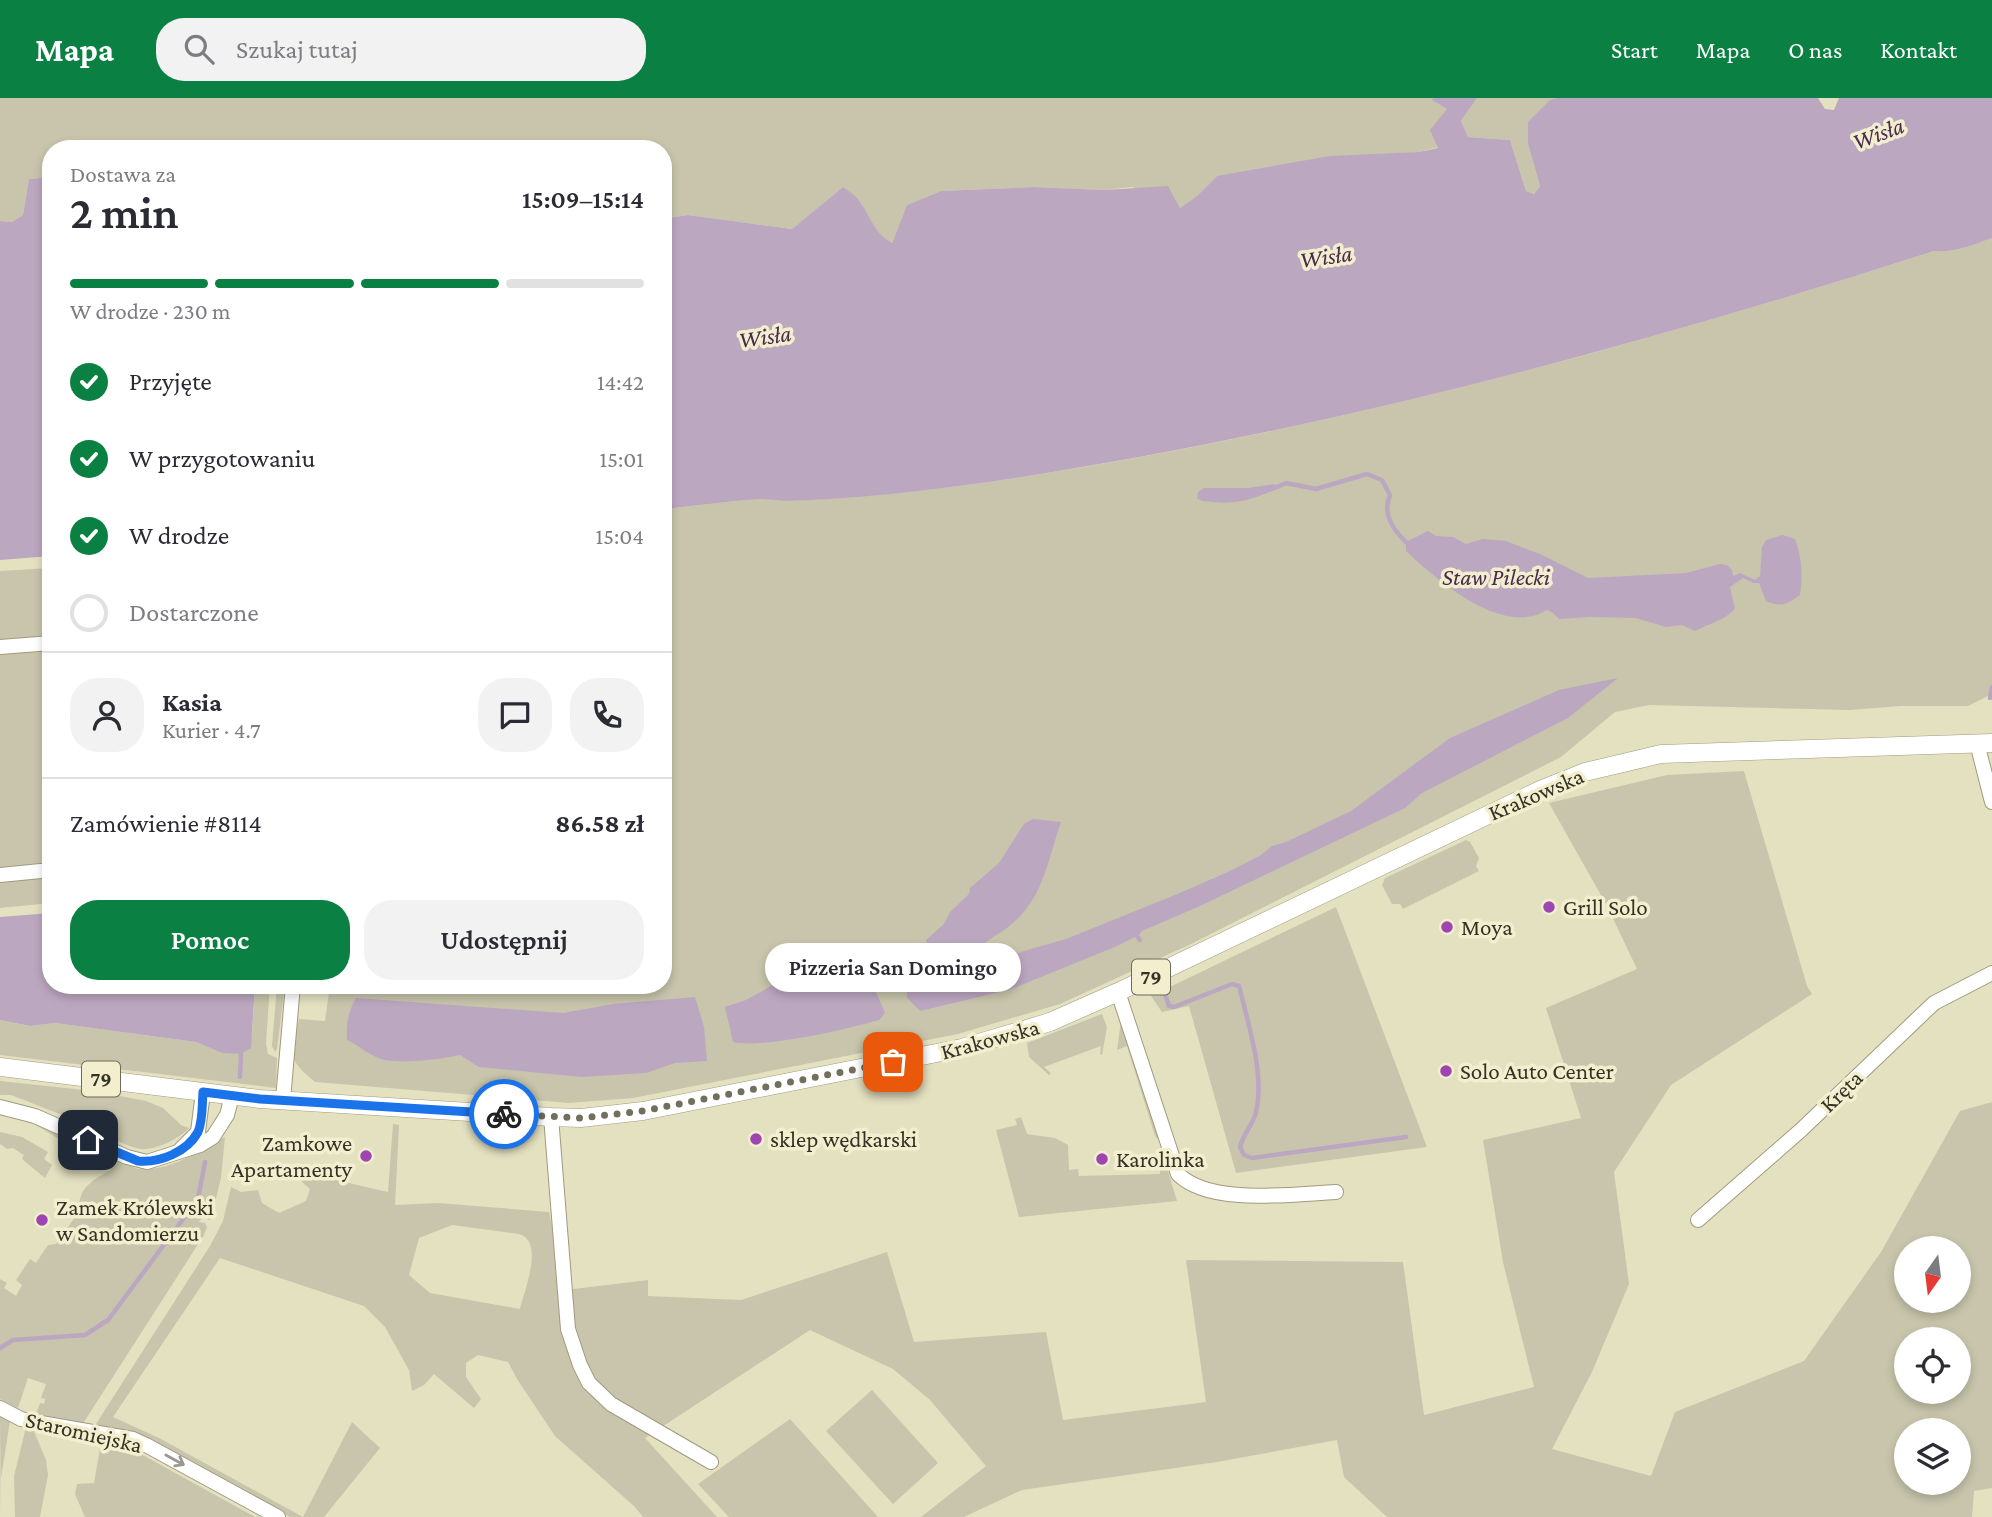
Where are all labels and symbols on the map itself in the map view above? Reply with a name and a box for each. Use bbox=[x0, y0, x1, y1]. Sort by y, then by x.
water label: Wisła bbox=[1849, 111, 1907, 155]
water label: Wisła bbox=[1298, 239, 1354, 273]
water label: Wisła bbox=[737, 319, 793, 353]
water label: Staw Pilecki bbox=[1442, 563, 1551, 590]
street label: Krakowska bbox=[1484, 762, 1588, 826]
place label: Grill Solo bbox=[1563, 894, 1648, 920]
marker: Grill Solo bbox=[1541, 899, 1557, 915]
place label: Moya bbox=[1461, 914, 1513, 940]
marker: Moya bbox=[1439, 919, 1455, 935]
callout: Pizzeria San Domingo bbox=[765, 943, 1021, 992]
road number: 79 bbox=[1132, 960, 1170, 994]
street label: Krakowska bbox=[938, 1013, 1043, 1065]
pin bbox=[863, 1032, 923, 1092]
place label: Solo Auto Center bbox=[1460, 1058, 1614, 1084]
road number: 79 bbox=[82, 1062, 120, 1096]
marker: Solo Auto Center bbox=[1438, 1063, 1454, 1079]
street label: Kręta bbox=[1814, 1064, 1868, 1117]
courier bbox=[469, 1079, 539, 1149]
pin bbox=[58, 1110, 118, 1170]
place label: sklep wędkarski bbox=[770, 1126, 917, 1152]
place label: Zamkowe Apartamenty bbox=[231, 1130, 352, 1182]
marker: sklep wędkarski bbox=[748, 1131, 764, 1147]
place label: Karolinka bbox=[1116, 1146, 1205, 1172]
marker: Zamkowe Apartamenty bbox=[358, 1148, 374, 1164]
marker: Karolinka bbox=[1094, 1151, 1110, 1167]
place label: Zamek Królewski w Sandomierzu bbox=[56, 1194, 214, 1246]
marker: Zamek Królewski w Sandomierzu bbox=[34, 1212, 50, 1228]
north arrow bbox=[1894, 1236, 1970, 1312]
street label: Staromiejska bbox=[23, 1406, 145, 1458]
one-way arrow bbox=[164, 1454, 185, 1467]

